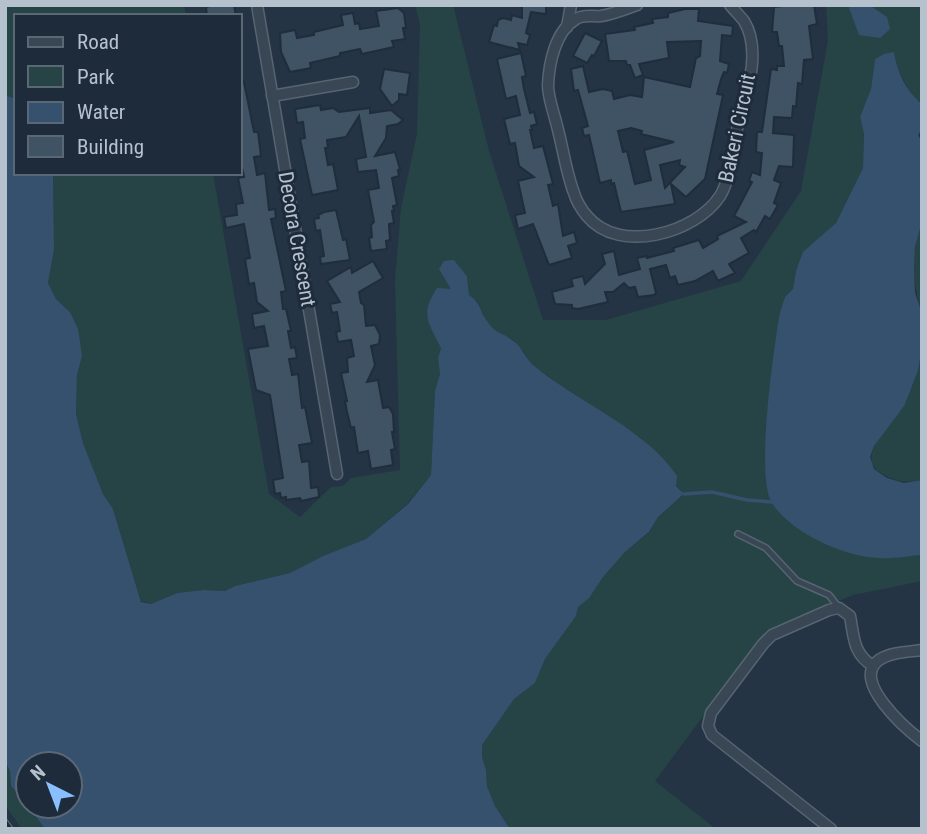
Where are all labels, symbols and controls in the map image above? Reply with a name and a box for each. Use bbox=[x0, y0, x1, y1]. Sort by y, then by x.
legend bbox=[14, 14, 242, 175]
text: Road bbox=[77, 30, 119, 54]
text: Park bbox=[77, 65, 115, 89]
street label: Bakeri Circuit bbox=[714, 71, 760, 185]
text: Water bbox=[77, 100, 125, 124]
text: Building bbox=[77, 135, 144, 159]
street label: Decora Crescent bbox=[273, 170, 321, 308]
north arrow bbox=[14, 750, 84, 820]
text: N bbox=[26, 760, 50, 785]

